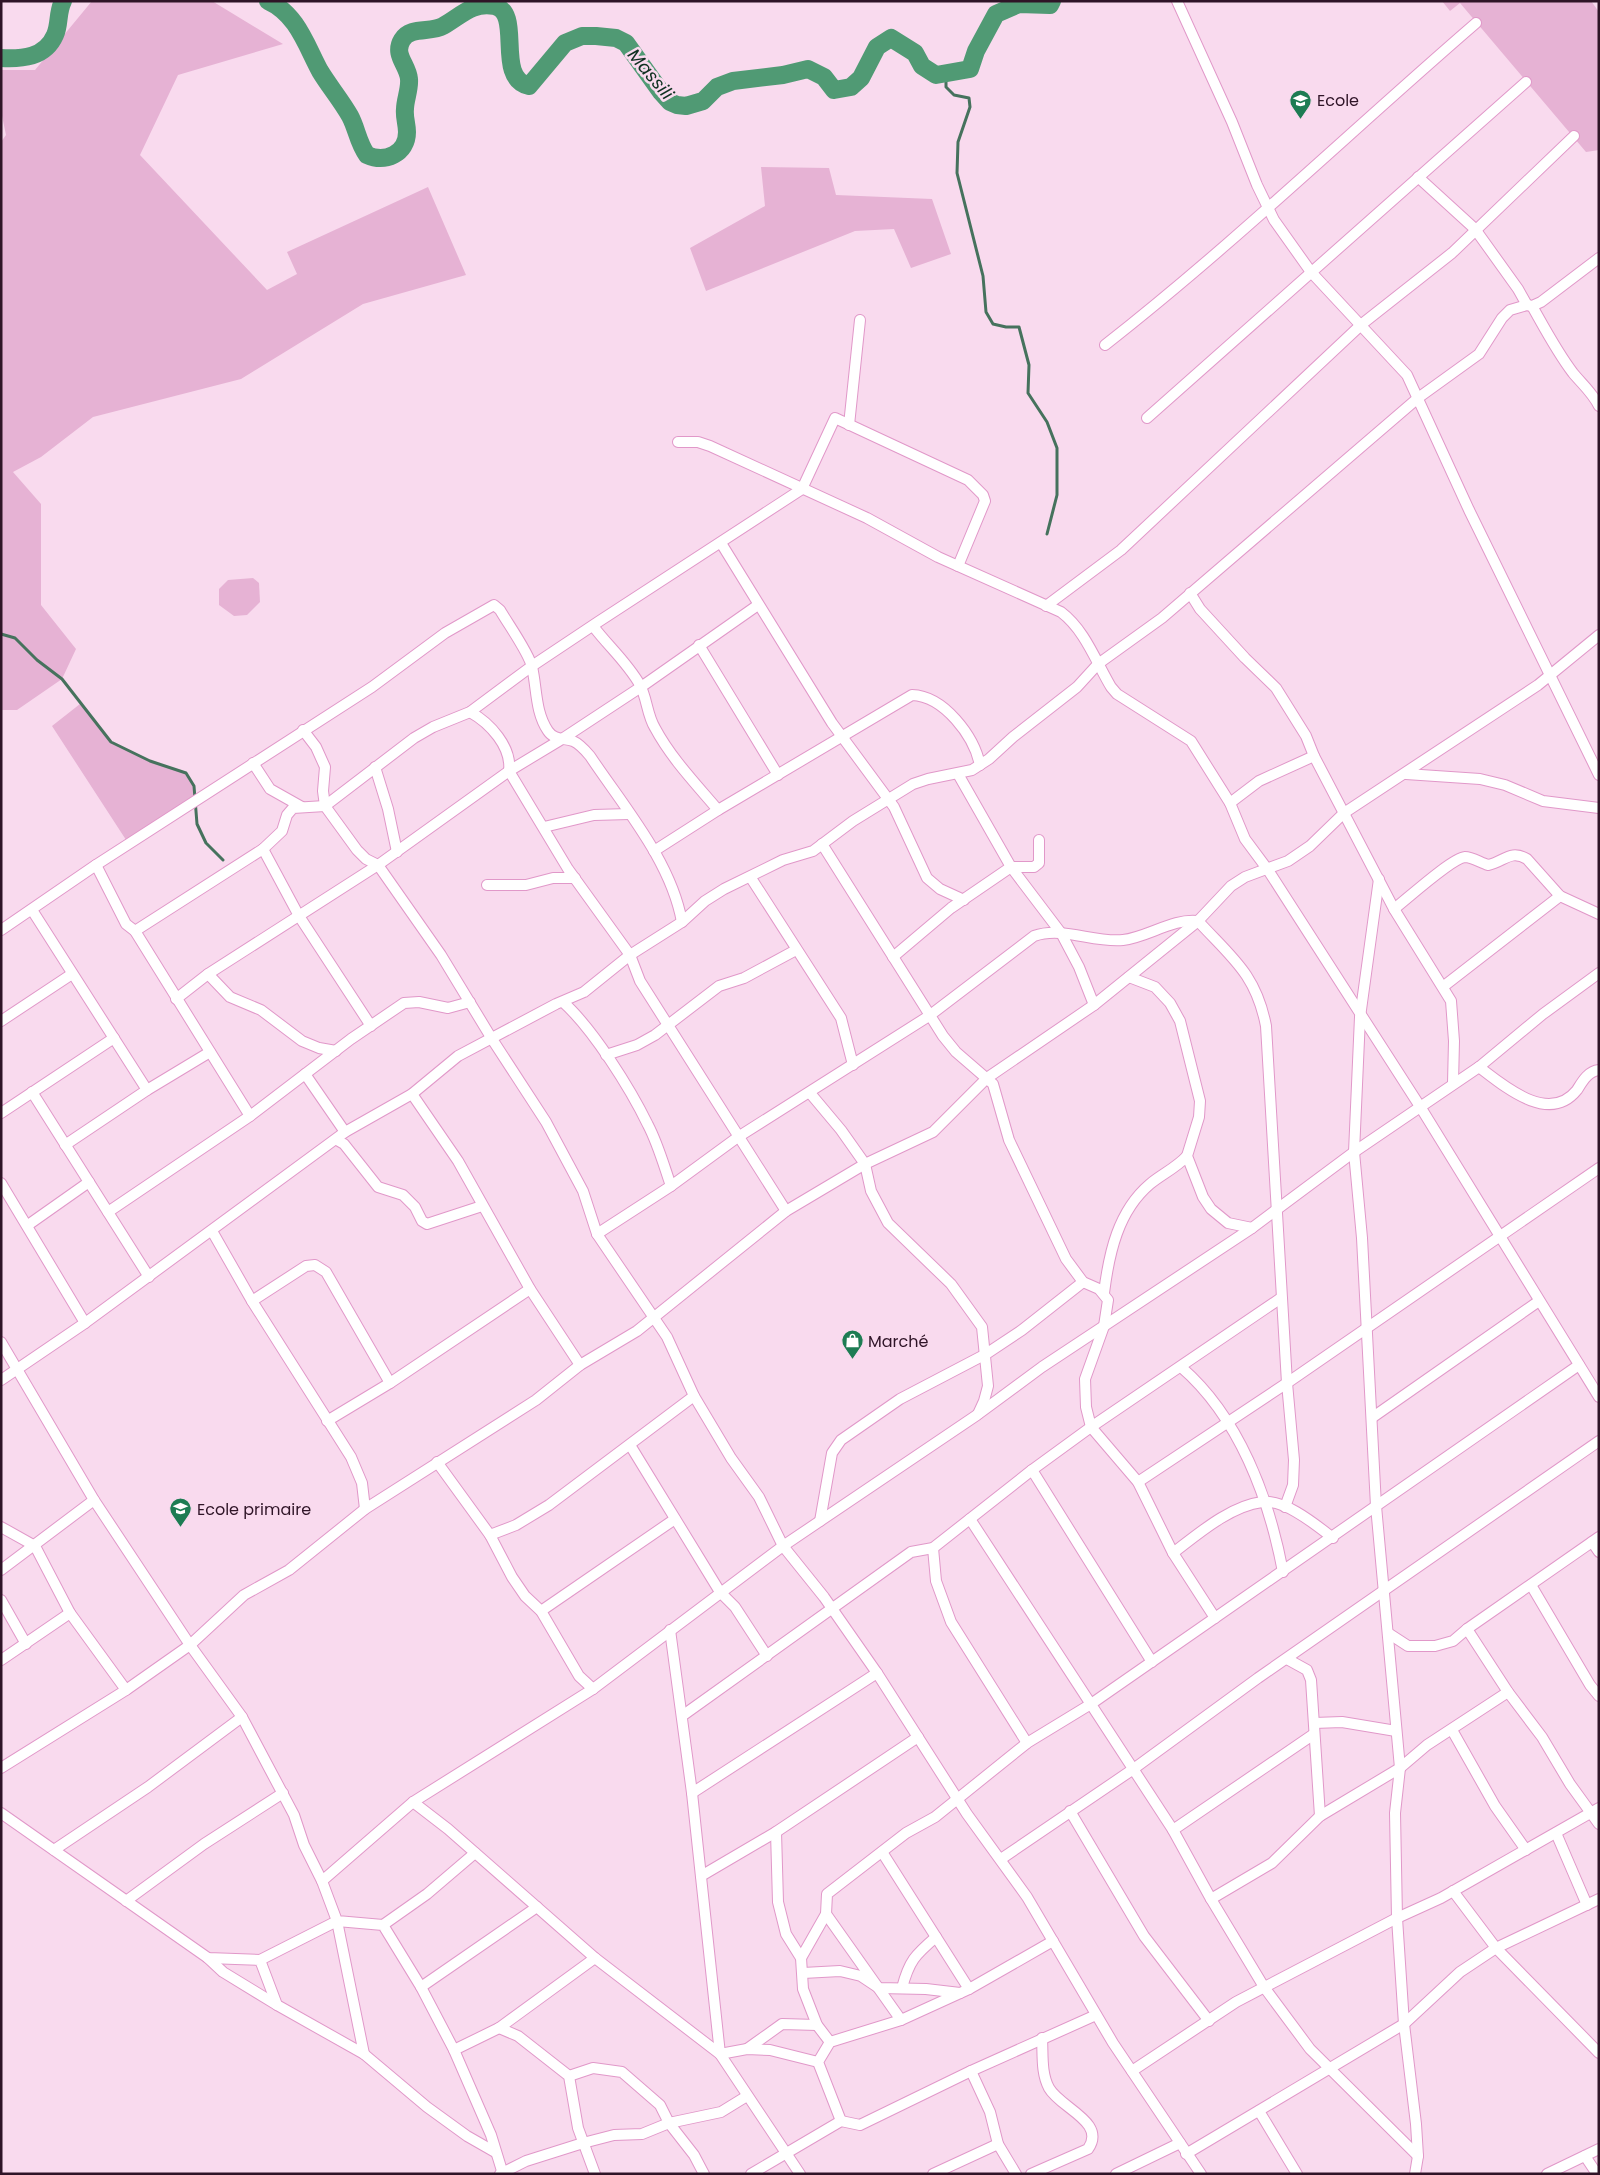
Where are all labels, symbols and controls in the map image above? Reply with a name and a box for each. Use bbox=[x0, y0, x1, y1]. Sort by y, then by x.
water label: Massili bbox=[622, 43, 680, 105]
school or university icon: Ecole bbox=[1289, 88, 1313, 119]
place label: Ecole bbox=[1317, 89, 1359, 112]
shop icon: Marché bbox=[840, 1329, 864, 1360]
place label: Marché bbox=[868, 1330, 929, 1353]
school or university icon: Ecole primaire bbox=[169, 1497, 193, 1528]
place label: Ecole primaire bbox=[197, 1498, 311, 1521]

